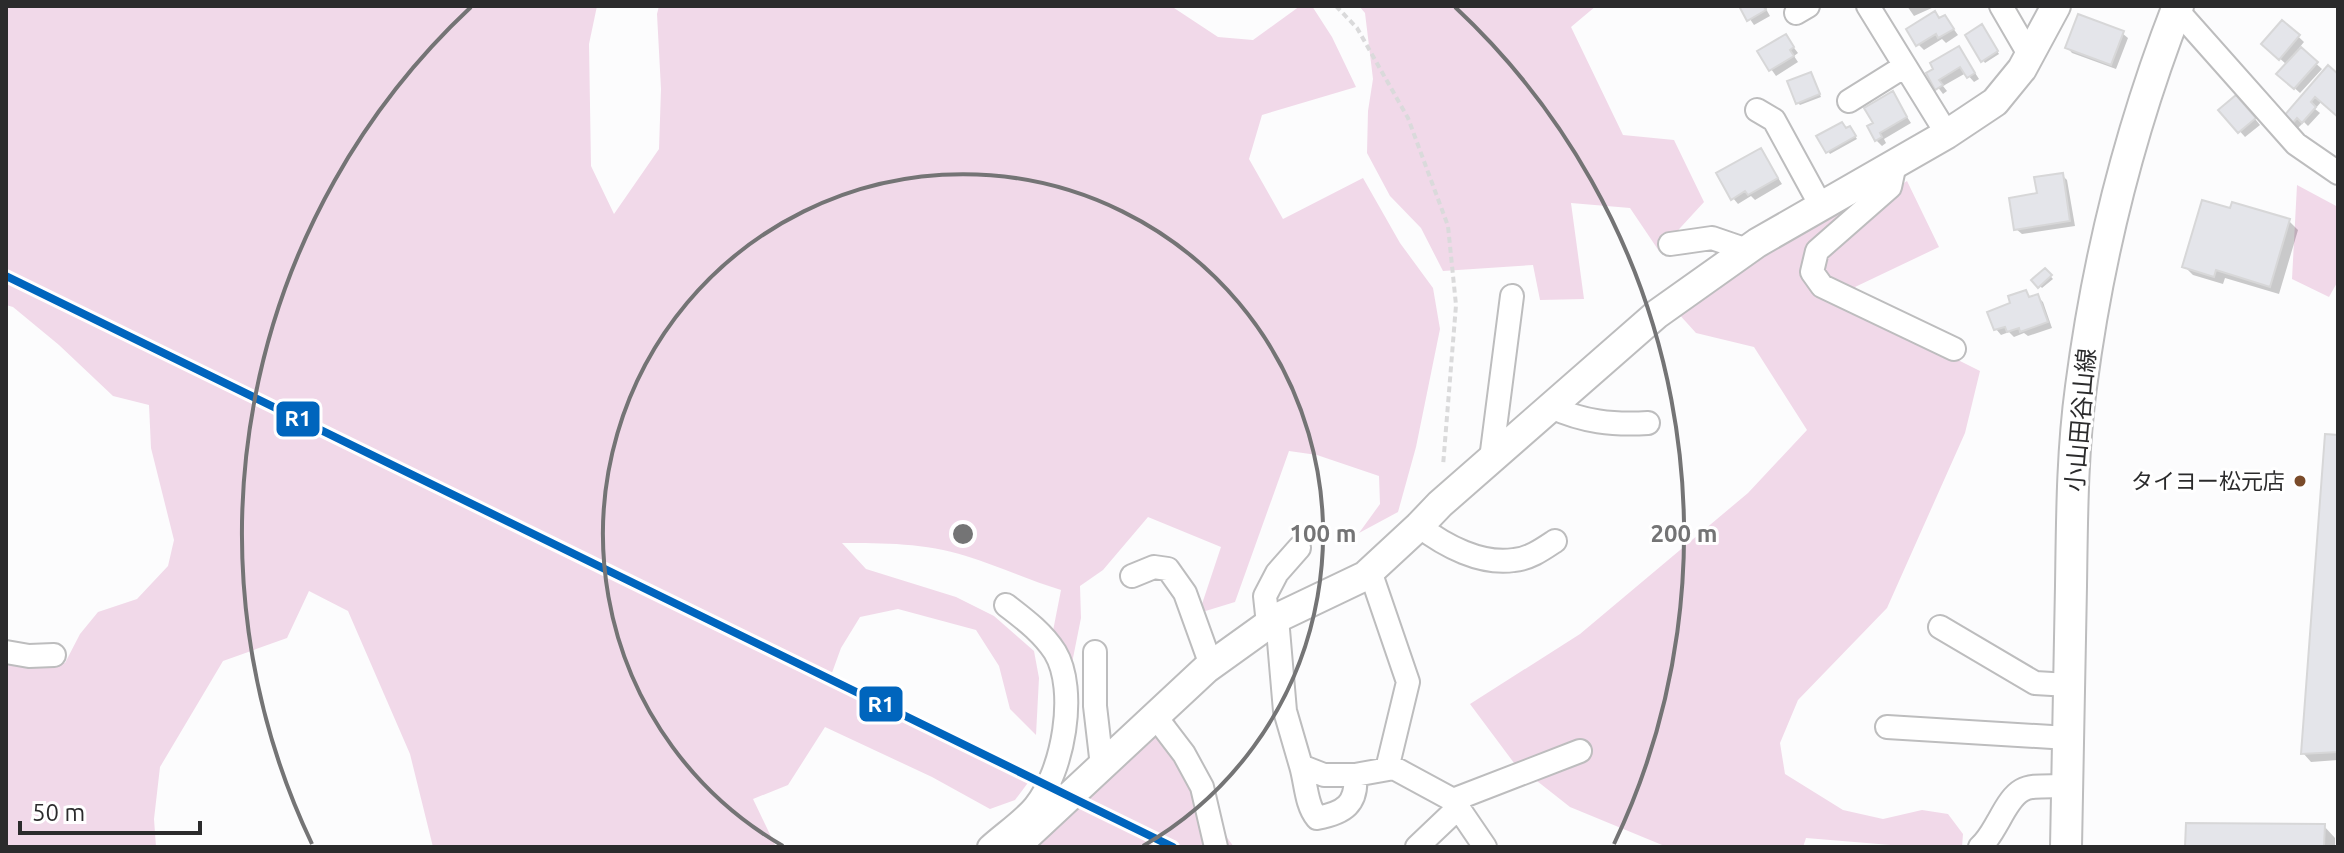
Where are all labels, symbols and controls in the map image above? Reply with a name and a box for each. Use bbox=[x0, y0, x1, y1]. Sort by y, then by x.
street label: 小山田谷山線 bbox=[2061, 347, 2100, 493]
line badge: R1 bbox=[275, 400, 321, 438]
text: R1 bbox=[285, 405, 311, 430]
place label: タイヨー松元店 bbox=[2131, 468, 2285, 493]
marker: タイヨー松元店 bbox=[2292, 473, 2308, 489]
centre of rings bbox=[949, 520, 977, 548]
text: 100 m bbox=[1290, 520, 1356, 547]
text: 200 m bbox=[1651, 520, 1717, 547]
line badge: R1 bbox=[858, 685, 904, 723]
text: R1 bbox=[868, 691, 894, 716]
scale bar bbox=[20, 785, 200, 835]
text: 50 m bbox=[32, 799, 85, 826]

